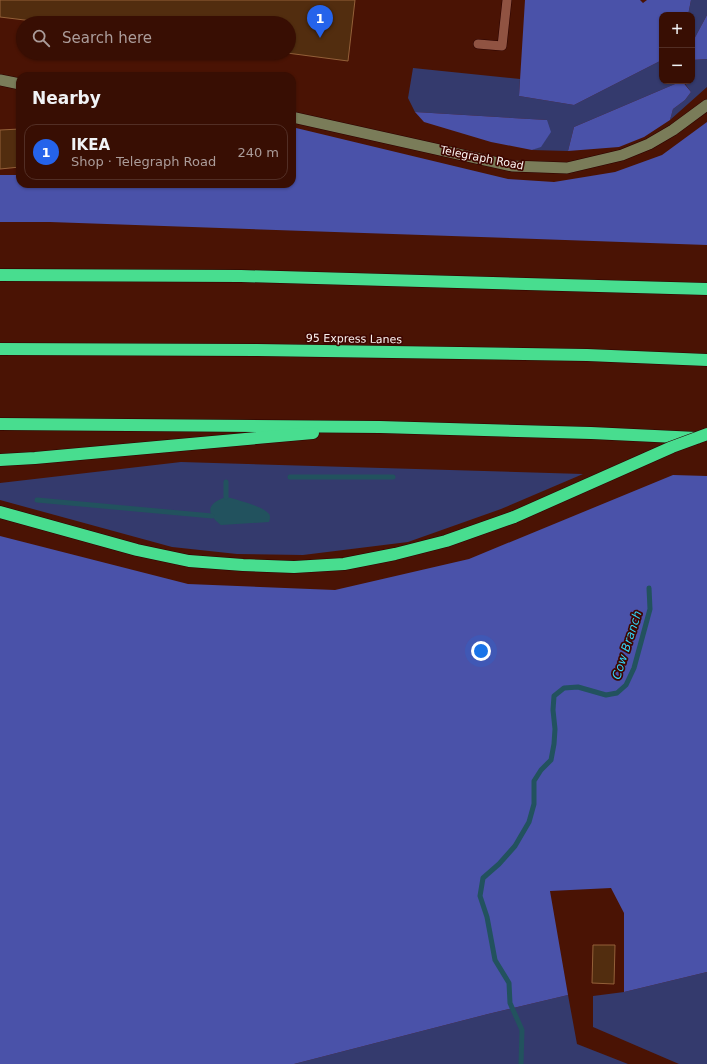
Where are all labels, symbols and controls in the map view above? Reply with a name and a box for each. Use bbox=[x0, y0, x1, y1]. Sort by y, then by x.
pin: 1 bbox=[307, 5, 333, 38]
map controls bbox=[659, 12, 695, 84]
button: + bbox=[659, 12, 695, 48]
search box bbox=[16, 16, 296, 60]
icon: search bbox=[30, 27, 52, 49]
text: Search here bbox=[62, 29, 152, 47]
button: − bbox=[659, 48, 695, 84]
text: Nearby bbox=[32, 88, 101, 108]
text: IKEA bbox=[71, 136, 110, 154]
street label: Telegraph Road bbox=[438, 143, 525, 172]
text: 1 bbox=[41, 145, 51, 160]
text: 240 m bbox=[237, 145, 279, 160]
text: Shop · Telegraph Road bbox=[71, 154, 216, 169]
street label: 95 Express Lanes bbox=[306, 332, 403, 346]
water label: Cow Branch bbox=[609, 609, 645, 681]
your location bbox=[471, 641, 491, 661]

